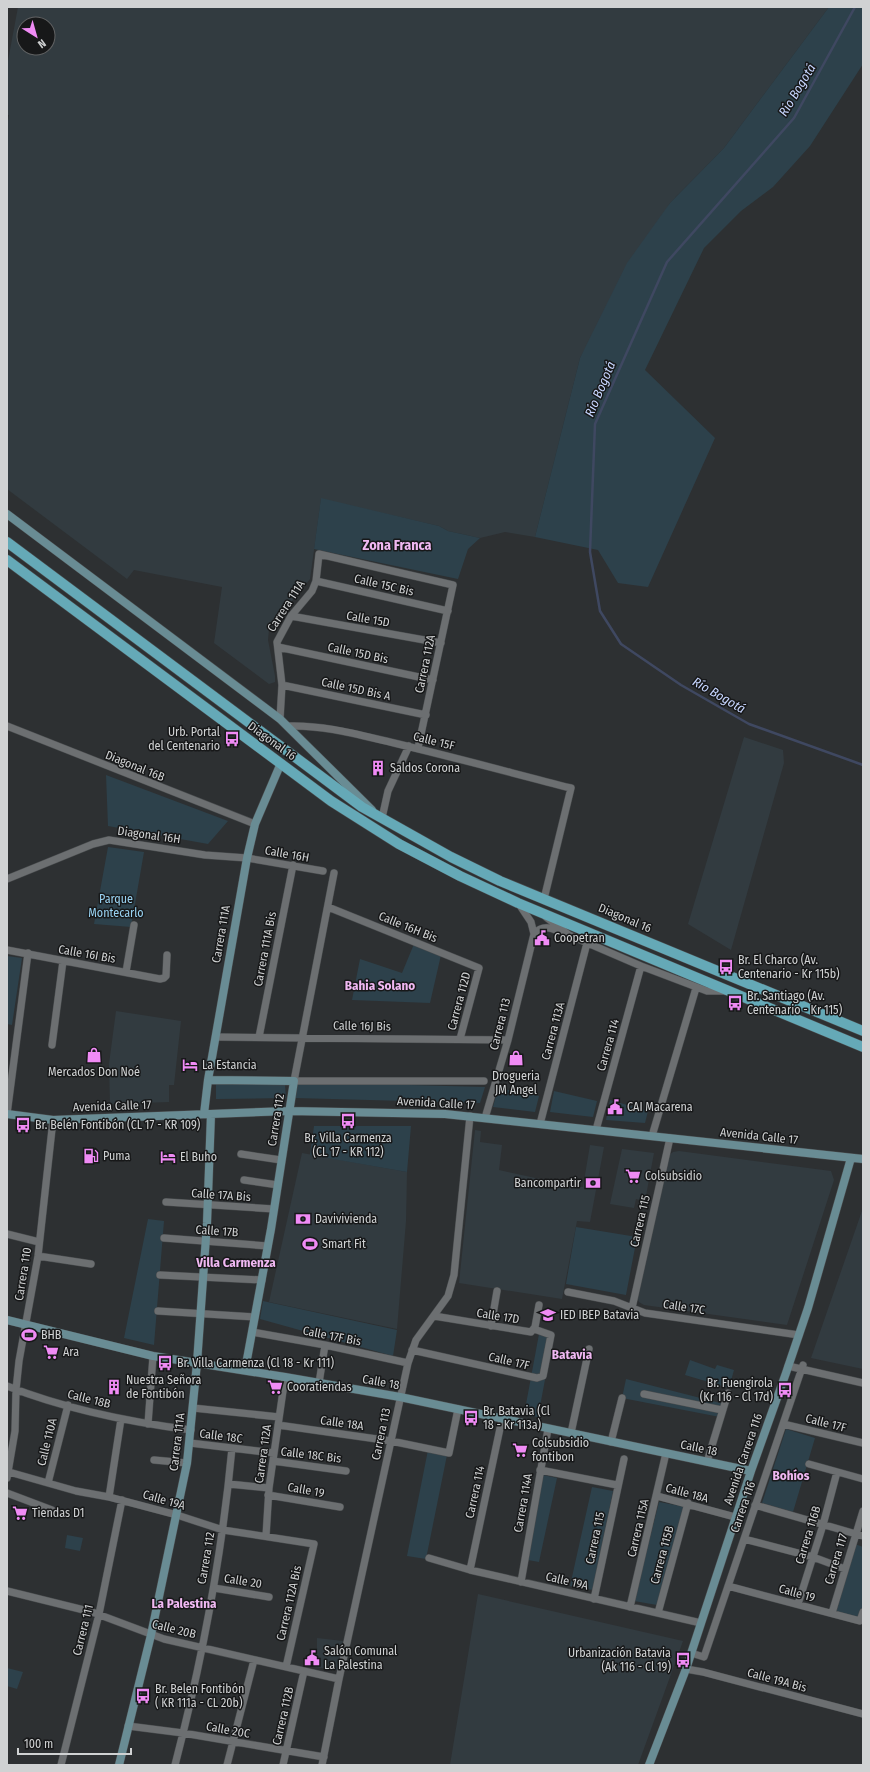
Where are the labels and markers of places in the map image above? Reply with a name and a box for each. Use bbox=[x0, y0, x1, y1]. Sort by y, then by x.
place label: Urb. Portal del Centenario bbox=[148, 725, 220, 753]
bus stop icon: Urb. Portal del Centenario bbox=[223, 730, 241, 748]
building icon: Saldos Corona bbox=[369, 759, 387, 777]
place label: Saldos Corona bbox=[390, 761, 460, 775]
public building icon: Coopetran bbox=[533, 929, 551, 947]
place label: Coopetran bbox=[554, 931, 605, 945]
place label: Br. El Charco (Av. Centenario - Kr 115b) bbox=[738, 953, 840, 981]
bus stop icon: Br. El Charco (Av. Centenario - Kr 115b) bbox=[717, 958, 735, 976]
place label: Br. Santiago (Av. Centenario - Kr 115) bbox=[747, 989, 843, 1017]
bus stop icon: Br. Santiago (Av. Centenario - Kr 115) bbox=[726, 994, 744, 1012]
shop icon: Mercados Don Noé bbox=[85, 1046, 103, 1064]
shop icon: Drogueria JM Angel bbox=[507, 1049, 525, 1067]
hotel icon: La Estancia bbox=[181, 1056, 199, 1074]
place label: La Estancia bbox=[202, 1058, 257, 1072]
place label: Mercados Don Noé bbox=[48, 1065, 140, 1079]
place label: Drogueria JM Angel bbox=[492, 1069, 540, 1097]
public building icon: CAI Macarena bbox=[606, 1098, 624, 1116]
place label: CAI Macarena bbox=[627, 1100, 693, 1114]
bus stop icon: Br. Villa Carmenza (CL 17 - KR 112) bbox=[339, 1112, 357, 1130]
bus stop icon: Br. Belén Fontibón (CL 17 - KR 109) bbox=[14, 1116, 32, 1134]
place label: Br. Belén Fontibón (CL 17 - KR 109) bbox=[35, 1118, 201, 1132]
place label: Br. Villa Carmenza (CL 17 - KR 112) bbox=[304, 1131, 392, 1159]
fuel station icon: Puma bbox=[82, 1147, 100, 1165]
hotel icon: El Buho bbox=[159, 1148, 177, 1166]
place label: Puma bbox=[103, 1149, 130, 1163]
place label: El Buho bbox=[180, 1150, 217, 1164]
supermarket icon: Colsubsidio bbox=[624, 1167, 642, 1185]
place label: Colsubsidio bbox=[645, 1169, 702, 1183]
bank icon: Bancompartir bbox=[584, 1174, 602, 1192]
place label: Bancompartir bbox=[514, 1176, 582, 1190]
bank icon: Davivivienda bbox=[294, 1210, 312, 1228]
place label: Davivivienda bbox=[315, 1212, 377, 1226]
sports icon: Smart Fit bbox=[301, 1235, 319, 1253]
place label: Smart Fit bbox=[322, 1237, 366, 1251]
school or university icon: IED IBEP Batavia bbox=[539, 1306, 557, 1324]
place label: IED IBEP Batavia bbox=[560, 1308, 639, 1322]
sports icon: BHB bbox=[20, 1326, 38, 1344]
place label: BHB bbox=[41, 1328, 62, 1342]
supermarket icon: Ara bbox=[42, 1343, 60, 1361]
place label: Ara bbox=[63, 1345, 79, 1359]
bus stop icon: Br. Villa Carmenza (Cl 18 - Kr 111) bbox=[156, 1354, 174, 1372]
place label: Br. Villa Carmenza (Cl 18 - Kr 111) bbox=[177, 1356, 334, 1370]
place label: Nuestra Señora de Fontibón bbox=[126, 1373, 201, 1401]
place label: Br. Fuengirola (Kr 116 - Cl 17d) bbox=[700, 1376, 773, 1404]
building icon: Nuestra Señora de Fontibón bbox=[105, 1378, 123, 1396]
supermarket icon: Cooratiendas bbox=[266, 1378, 284, 1396]
place label: Cooratiendas bbox=[287, 1380, 352, 1394]
bus stop icon: Br. Fuengirola (Kr 116 - Cl 17d) bbox=[776, 1381, 794, 1399]
place label: Br. Batavia (Cl 18 - Kr 113a) bbox=[483, 1404, 550, 1432]
bus stop icon: Br. Batavia (Cl 18 - Kr 113a) bbox=[462, 1409, 480, 1427]
place label: Colsubsidio fontibon bbox=[532, 1436, 589, 1464]
supermarket icon: Colsubsidio fontibon bbox=[511, 1441, 529, 1459]
supermarket icon: Tiendas D1 bbox=[11, 1504, 29, 1522]
place label: Tiendas D1 bbox=[32, 1506, 85, 1520]
place label: Salón Comunal La Palestina bbox=[324, 1644, 397, 1672]
place label: Urbanización Batavia (Ak 116 - Cl 19) bbox=[568, 1646, 671, 1674]
public building icon: Salón Comunal La Palestina bbox=[303, 1649, 321, 1667]
bus stop icon: Urbanización Batavia (Ak 116 - Cl 19) bbox=[674, 1651, 692, 1669]
place label: Br. Belen Fontibón ( KR 111a - CL 20b) bbox=[155, 1682, 244, 1710]
bus stop icon: Br. Belen Fontibón ( KR 111a - CL 20b) bbox=[134, 1687, 152, 1705]

